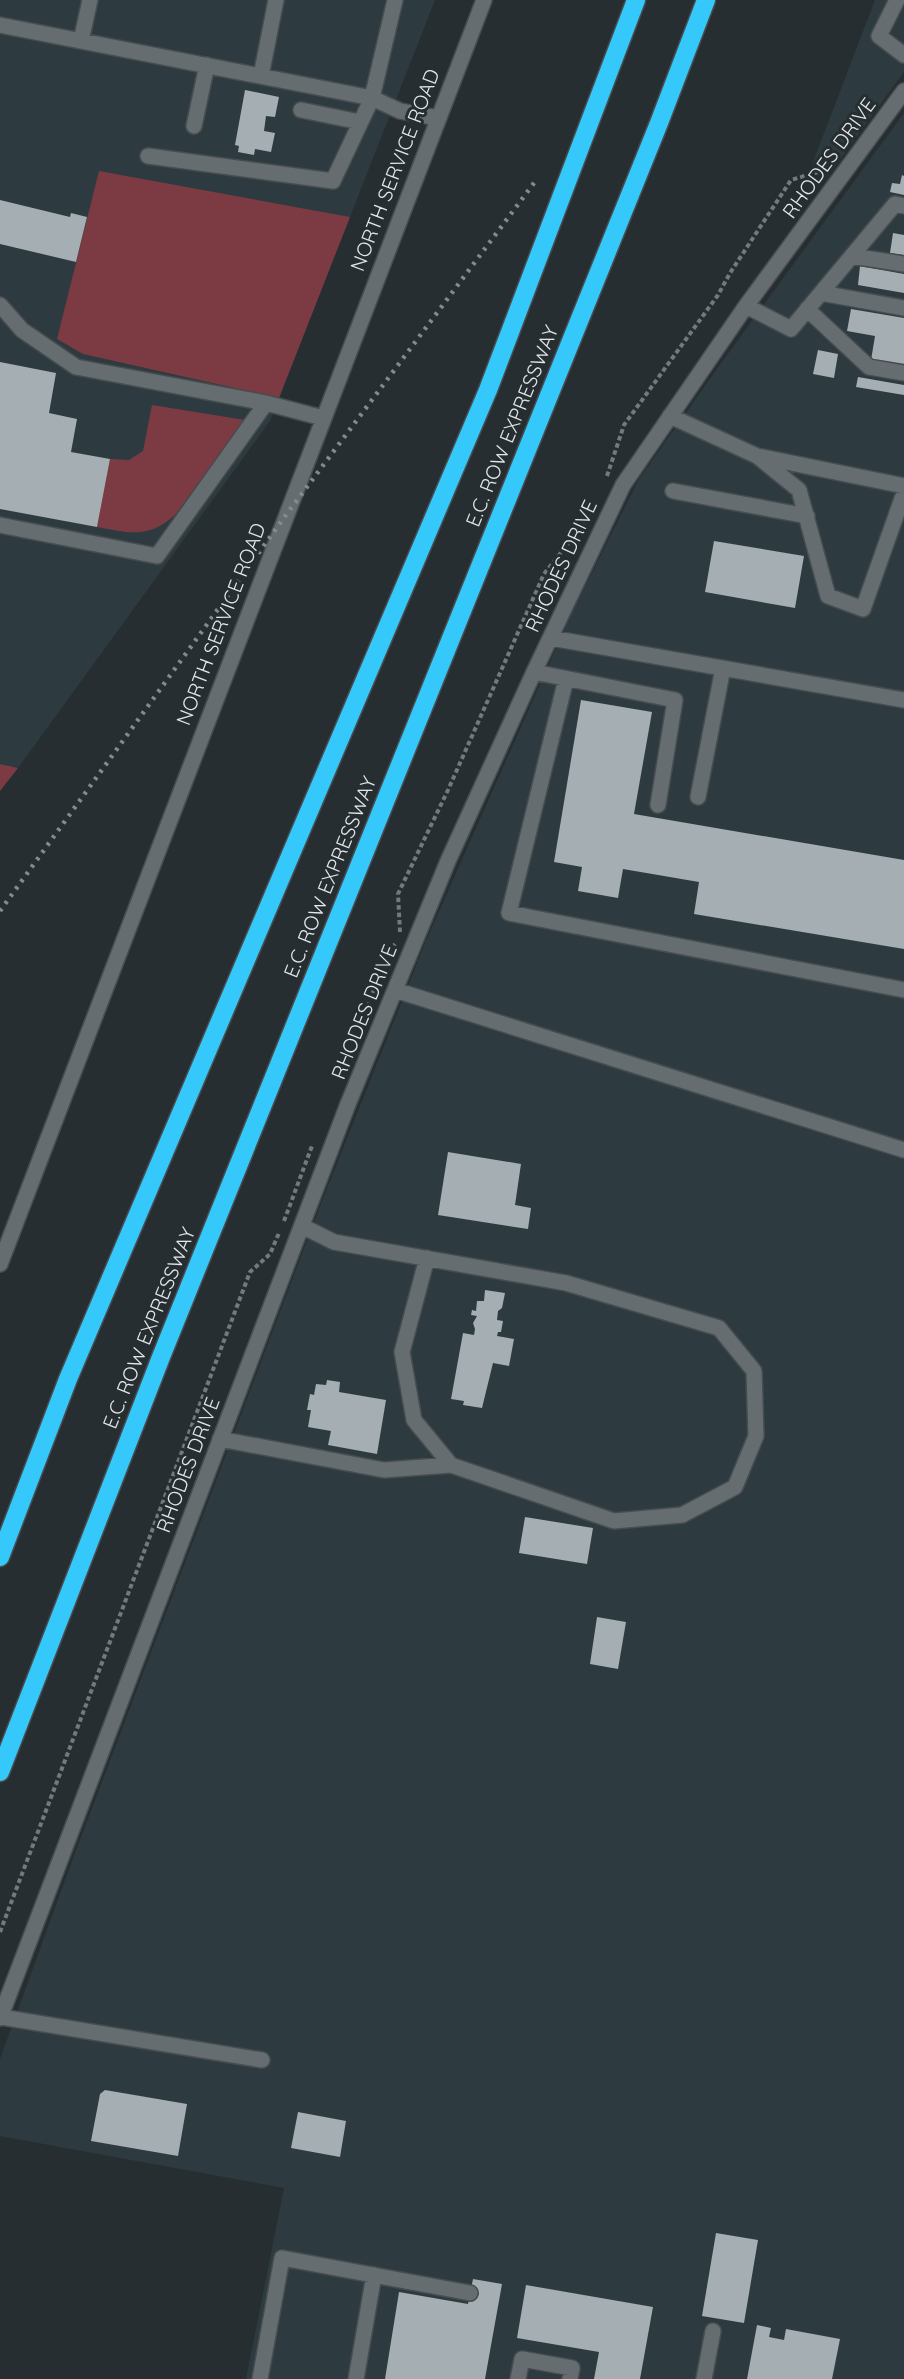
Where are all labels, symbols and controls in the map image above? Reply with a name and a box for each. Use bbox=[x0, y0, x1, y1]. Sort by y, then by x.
street label: NORTH SERVICE ROAD bbox=[344, 65, 445, 274]
street label: RHODES DRIVE bbox=[776, 93, 881, 223]
street label: E.C. ROW EXPRESSWAY bbox=[460, 321, 563, 530]
street label: RHODES DRIVE bbox=[519, 496, 602, 636]
street label: NORTH SERVICE ROAD bbox=[170, 519, 271, 728]
street label: E.C. ROW EXPRESSWAY bbox=[278, 772, 381, 981]
street label: RHODES DRIVE bbox=[325, 941, 402, 1083]
street label: E.C. ROW EXPRESSWAY bbox=[97, 1223, 200, 1432]
street label: RHODES DRIVE bbox=[150, 1394, 225, 1536]

